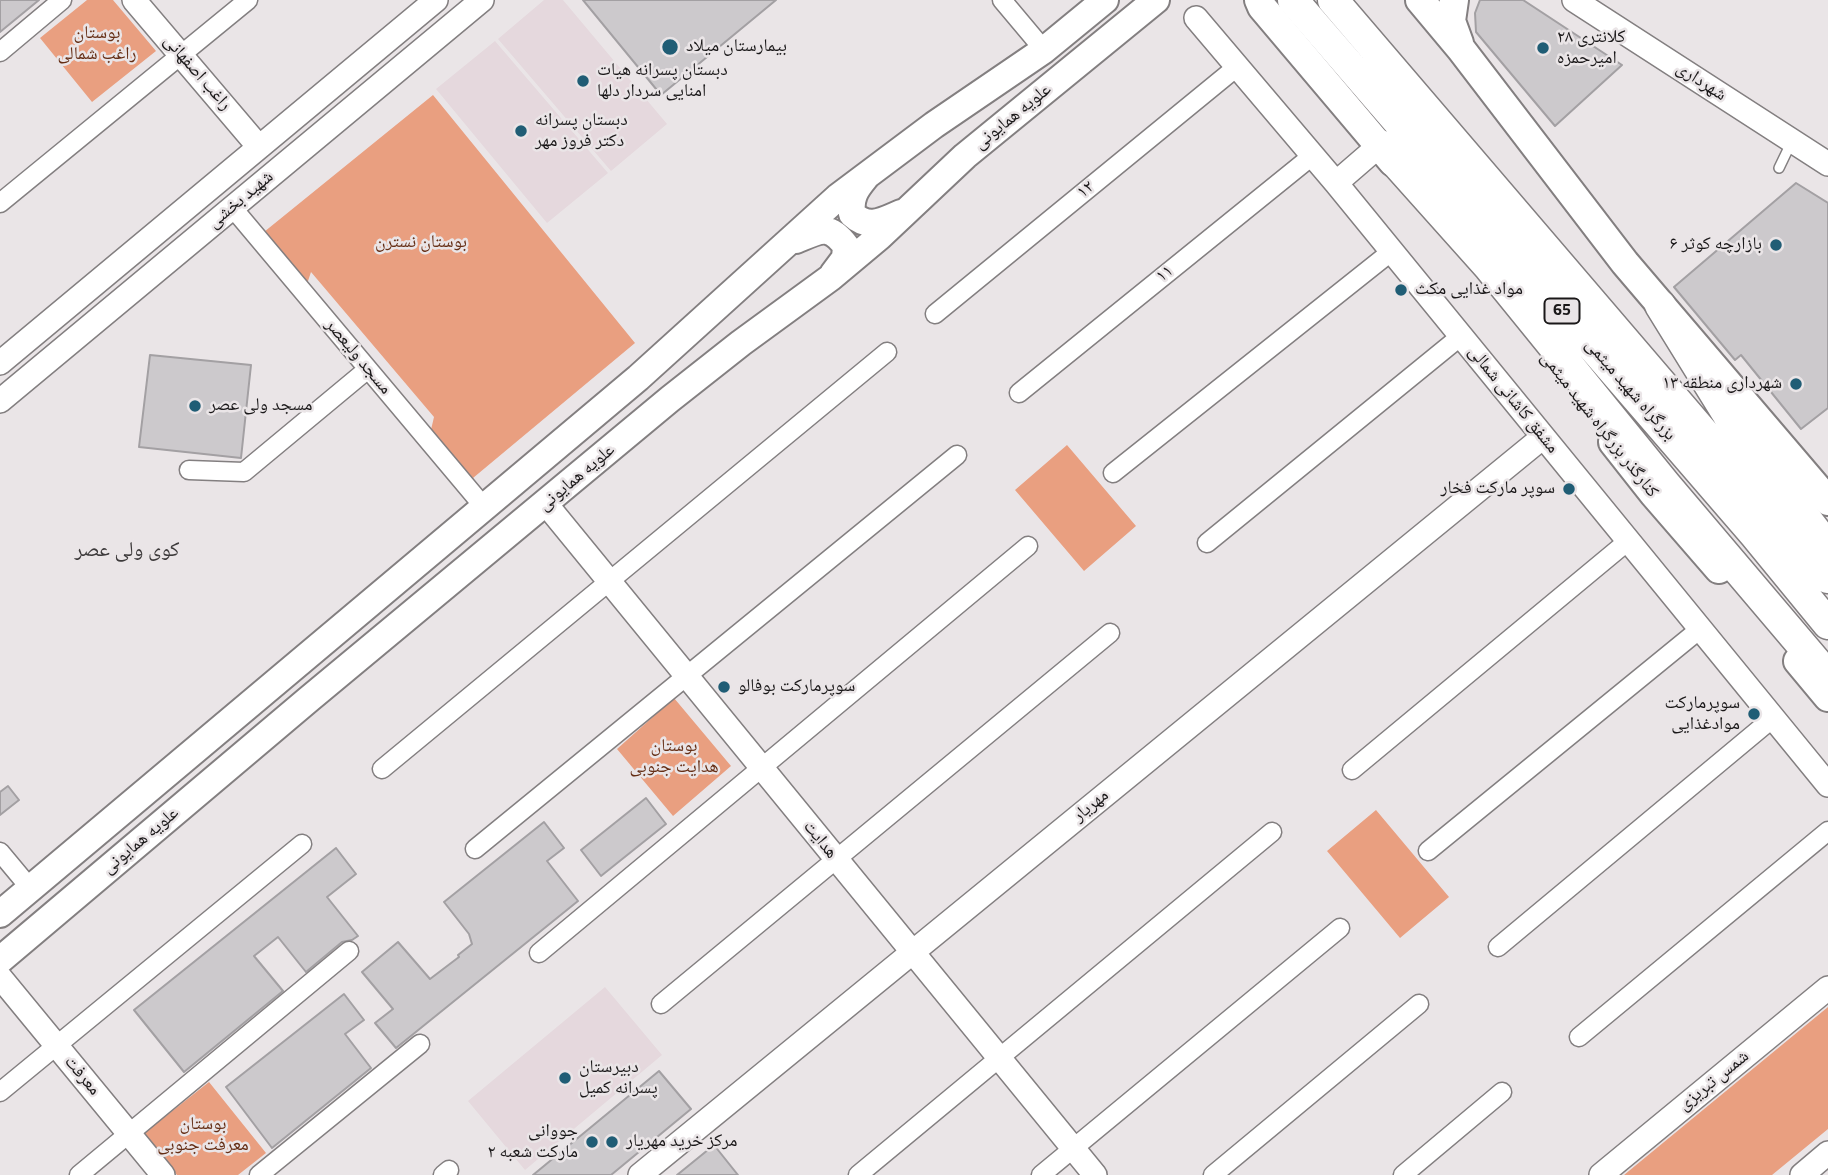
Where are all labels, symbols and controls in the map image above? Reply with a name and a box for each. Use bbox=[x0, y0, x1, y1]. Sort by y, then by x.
park label: بوستان راغب شمالی bbox=[57, 23, 137, 66]
place label: کلانتری ۲۸ امیرحمزه bbox=[1557, 27, 1625, 70]
street label: راغب اصفهانی bbox=[158, 31, 236, 115]
place label: بیمارستان میلاد bbox=[686, 36, 787, 58]
marker: بیمارستان میلاد bbox=[660, 37, 680, 57]
marker: کلانتری ۲۸ امیرحمزه bbox=[1535, 40, 1551, 56]
street label: شهرداری bbox=[1672, 58, 1730, 106]
place label: دبستان پسرانه هیات امنایی سردار دلها bbox=[597, 60, 728, 102]
marker: دبستان پسرانه هیات امنایی سردار دلها bbox=[575, 73, 591, 89]
street label: علویه همایونی bbox=[970, 79, 1056, 155]
place label: دبستان پسرانه دکتر فروز مهر bbox=[535, 110, 628, 152]
marker: دبستان پسرانه دکتر فروز مهر bbox=[513, 123, 529, 139]
street label: شهید بخشی bbox=[204, 166, 278, 234]
street label: ۱۲ bbox=[1073, 177, 1099, 203]
park label: بوستان نسترن bbox=[375, 232, 467, 254]
place label: بازارچه کوثر ۶ bbox=[1669, 234, 1762, 256]
marker: بازارچه کوثر ۶ bbox=[1768, 237, 1784, 253]
street label: ۱۱ bbox=[1152, 261, 1178, 287]
place label: مواد غذایی مکث bbox=[1415, 279, 1523, 301]
marker: مواد غذایی مکث bbox=[1393, 282, 1409, 298]
road number: 65 bbox=[1544, 298, 1580, 324]
street label: مسجد ولیعصر bbox=[320, 315, 396, 399]
street label: بزرگراه شهید میثمی bbox=[1580, 335, 1680, 445]
street label: مشفق کاشانی شمالی bbox=[1463, 342, 1563, 458]
street label: کنارگذر بزرگراه شهید میثمی bbox=[1535, 348, 1663, 502]
place label: شهرداری منطقه ۱۳ bbox=[1662, 373, 1782, 395]
marker: شهرداری منطقه ۱۳ bbox=[1788, 376, 1804, 392]
place label: مسجد ولی عصر bbox=[209, 395, 313, 417]
marker: مسجد ولی عصر bbox=[187, 398, 203, 414]
street label: علویه همایونی bbox=[534, 440, 620, 516]
place label: سوپر مارکت فخار bbox=[1440, 478, 1555, 500]
marker: سوپر مارکت فخار bbox=[1561, 481, 1577, 497]
district label: کوی ولی عصر bbox=[75, 538, 179, 564]
place label: سوپرمارکت بوفالو bbox=[738, 676, 855, 698]
marker: سوپرمارکت بوفالو bbox=[716, 679, 732, 695]
place label: سوپرمارکت موادغذایی bbox=[1664, 693, 1740, 736]
marker: سوپرمارکت موادغذایی bbox=[1746, 706, 1762, 722]
park label: بوستان هدایت جنوبی bbox=[629, 736, 719, 778]
street label: مهریار bbox=[1069, 785, 1113, 827]
street label: علویه همایونی bbox=[98, 803, 184, 879]
street label: هدایت bbox=[798, 817, 842, 863]
street label: شمس تبریزی bbox=[1674, 1046, 1754, 1116]
street label: معرفت bbox=[59, 1052, 105, 1100]
place label: دبیرستان پسرانه کمیل bbox=[579, 1057, 658, 1100]
marker: دبیرستان پسرانه کمیل bbox=[557, 1070, 573, 1086]
park label: بوستان معرفت جنوبی bbox=[157, 1114, 249, 1156]
place label: جووانی مارکت شعبه ۲ bbox=[487, 1121, 578, 1164]
place label: مرکز خرید مهریار bbox=[626, 1131, 738, 1153]
marker: جووانی مارکت شعبه ۲ bbox=[584, 1134, 600, 1150]
marker: مرکز خرید مهریار bbox=[604, 1134, 620, 1150]

